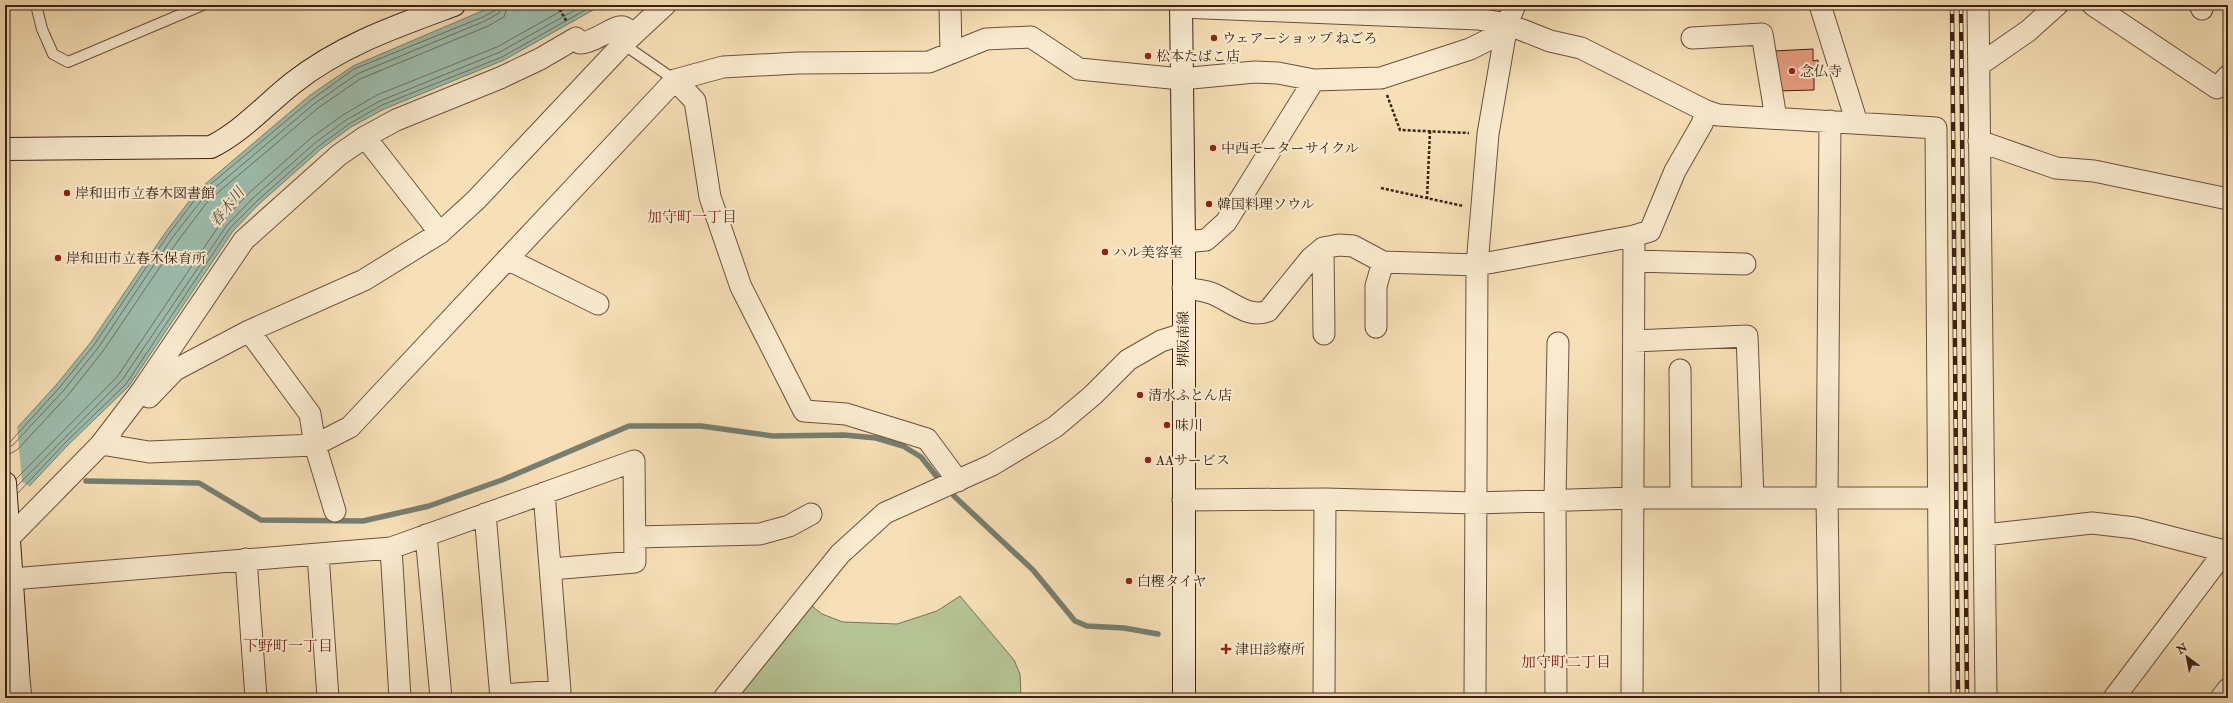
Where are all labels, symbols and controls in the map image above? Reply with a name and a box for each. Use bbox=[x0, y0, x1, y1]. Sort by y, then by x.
place label: ウェアーショップ ねごろ bbox=[1222, 30, 1377, 47]
marker: ウェアーショップ ねごろ bbox=[1209, 33, 1219, 43]
place label: 松本たばこ店 bbox=[1156, 48, 1240, 65]
marker: 松本たばこ店 bbox=[1143, 51, 1153, 61]
place label: 念仏寺 bbox=[1800, 63, 1842, 80]
marker: 念仏寺 bbox=[1787, 66, 1797, 76]
place label: 中西モーターサイクル bbox=[1221, 140, 1359, 157]
marker: 中西モーターサイクル bbox=[1208, 143, 1218, 153]
water label: 春木川 bbox=[206, 182, 250, 231]
place label: 岸和田市立春木図書館 bbox=[75, 185, 215, 202]
marker: 岸和田市立春木図書館 bbox=[62, 188, 72, 198]
place label: 韓国料理ソウル bbox=[1217, 196, 1315, 213]
marker: 韓国料理ソウル bbox=[1204, 199, 1214, 209]
district label: 加守町一丁目 bbox=[647, 208, 737, 227]
place label: ハル美容室 bbox=[1113, 244, 1183, 261]
marker: ハル美容室 bbox=[1100, 247, 1110, 257]
place label: 岸和田市立春木保育所 bbox=[66, 250, 206, 267]
marker: 岸和田市立春木保育所 bbox=[53, 253, 63, 263]
street label: 堺阪南線 bbox=[1175, 311, 1192, 367]
place label: 清水ふとん店 bbox=[1148, 387, 1232, 404]
marker: 清水ふとん店 bbox=[1135, 390, 1145, 400]
place label: 味川 bbox=[1175, 417, 1203, 434]
marker: 味川 bbox=[1162, 420, 1172, 430]
place label: AAサービス bbox=[1155, 452, 1230, 469]
marker: AAサービス bbox=[1143, 455, 1153, 465]
place label: 白樫タイヤ bbox=[1137, 573, 1207, 590]
marker: 白樫タイヤ bbox=[1124, 576, 1134, 586]
district label: 下野町一丁目 bbox=[243, 637, 333, 656]
north arrow bbox=[2167, 637, 2207, 677]
text: N bbox=[2173, 640, 2191, 658]
place label: 津田診療所 bbox=[1235, 641, 1305, 658]
marker: 津田診療所 bbox=[1220, 643, 1232, 655]
district label: 加守町二丁目 bbox=[1521, 653, 1611, 672]

